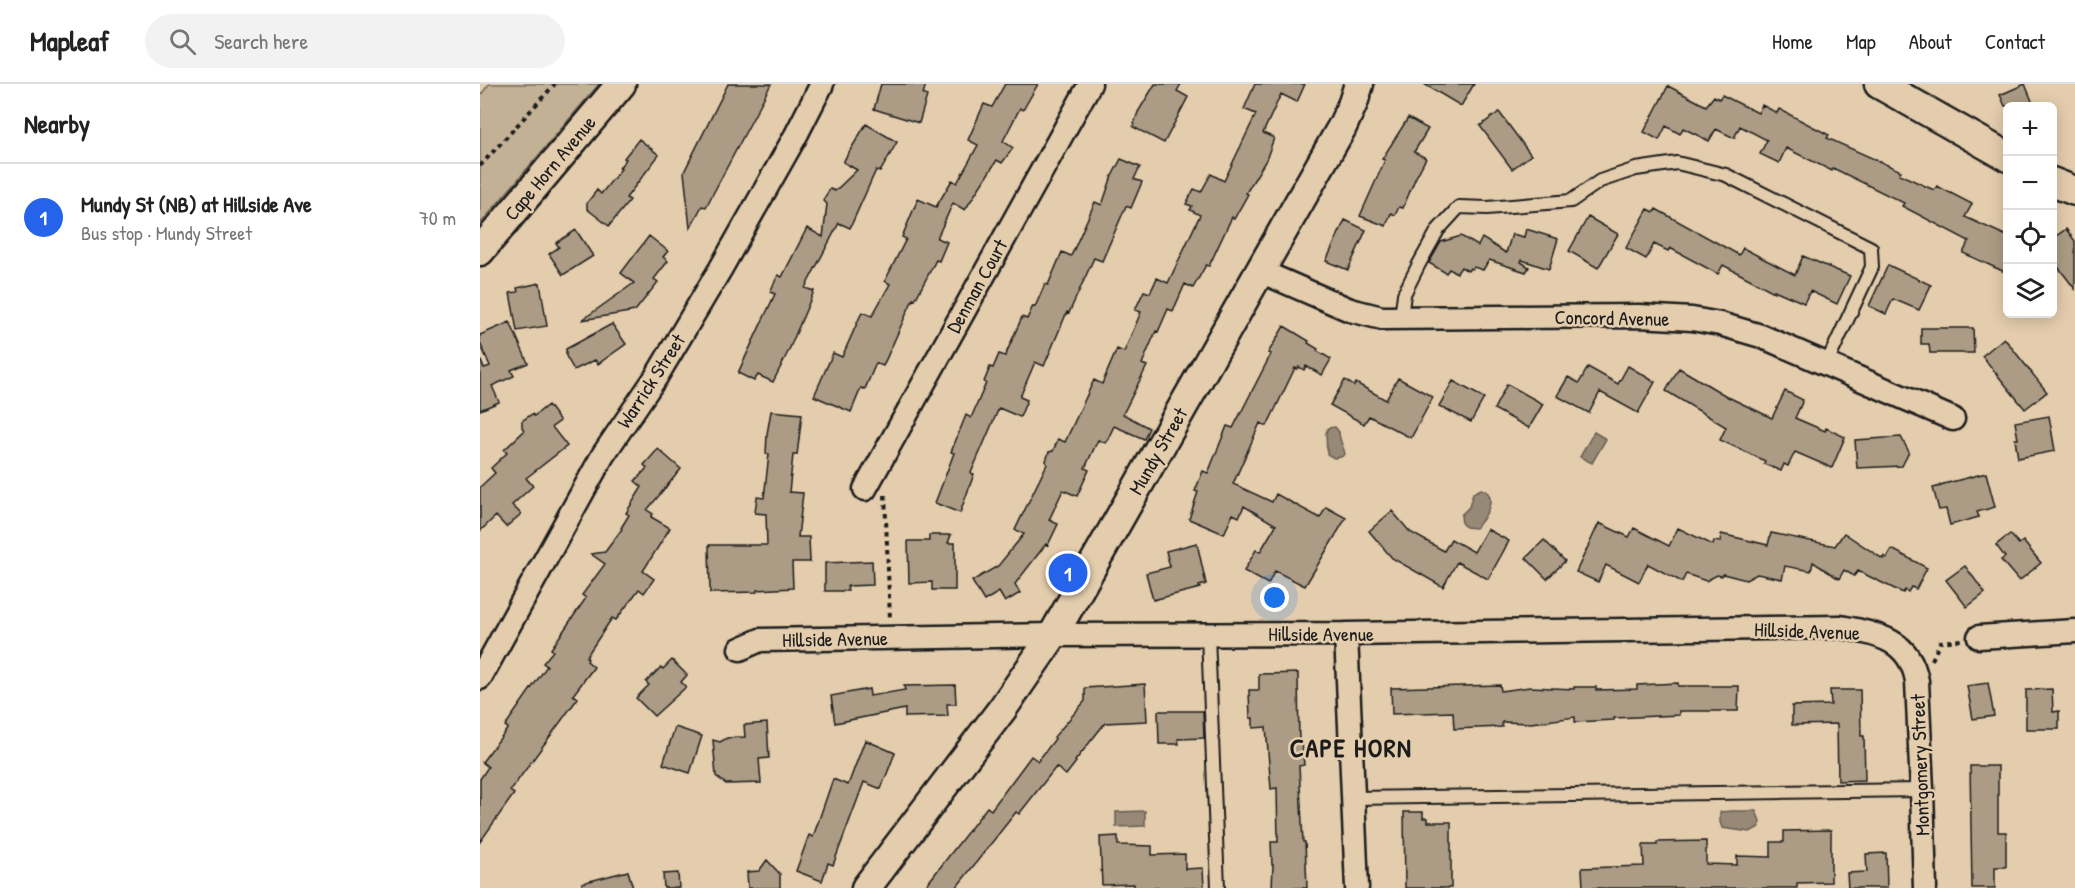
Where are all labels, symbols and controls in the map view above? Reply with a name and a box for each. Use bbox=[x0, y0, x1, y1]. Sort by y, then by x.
search box bbox=[145, 14, 565, 68]
text: Mapleaf bbox=[30, 22, 109, 60]
icon: search bbox=[166, 25, 199, 58]
text: Search here bbox=[214, 26, 308, 56]
text: Home bbox=[1772, 27, 1813, 56]
text: Map bbox=[1846, 27, 1876, 56]
text: About bbox=[1909, 27, 1952, 56]
text: Contact bbox=[1985, 27, 2045, 56]
map controls bbox=[2003, 102, 2057, 318]
button: + bbox=[2003, 102, 2057, 156]
text: Nearby bbox=[24, 106, 90, 141]
street label: Cape Horn Avenue bbox=[498, 109, 602, 226]
button: − bbox=[2003, 156, 2057, 210]
text: Mundy St (NB) at Hillside Ave bbox=[81, 189, 312, 219]
text: 1 bbox=[40, 204, 47, 231]
text: 70 m bbox=[419, 204, 456, 231]
button: locate bbox=[2003, 210, 2057, 264]
text: Bus stop · Mundy Street bbox=[81, 219, 252, 246]
street label: Denman Court bbox=[940, 233, 1014, 337]
button: layers bbox=[2003, 264, 2057, 318]
street label: Concord Avenue bbox=[1554, 303, 1670, 332]
street label: Warrick Street bbox=[610, 327, 692, 433]
street label: Mundy Street bbox=[1122, 401, 1194, 499]
pin: 1 bbox=[1048, 550, 1088, 596]
your location bbox=[1260, 583, 1289, 612]
street label: Hillside Avenue bbox=[1754, 615, 1860, 646]
street label: Hillside Avenue bbox=[1268, 620, 1374, 647]
street label: Hillside Avenue bbox=[782, 624, 888, 653]
street label: Montgomery Street bbox=[1903, 693, 1935, 836]
district label: CAPE HORN bbox=[1290, 730, 1412, 765]

